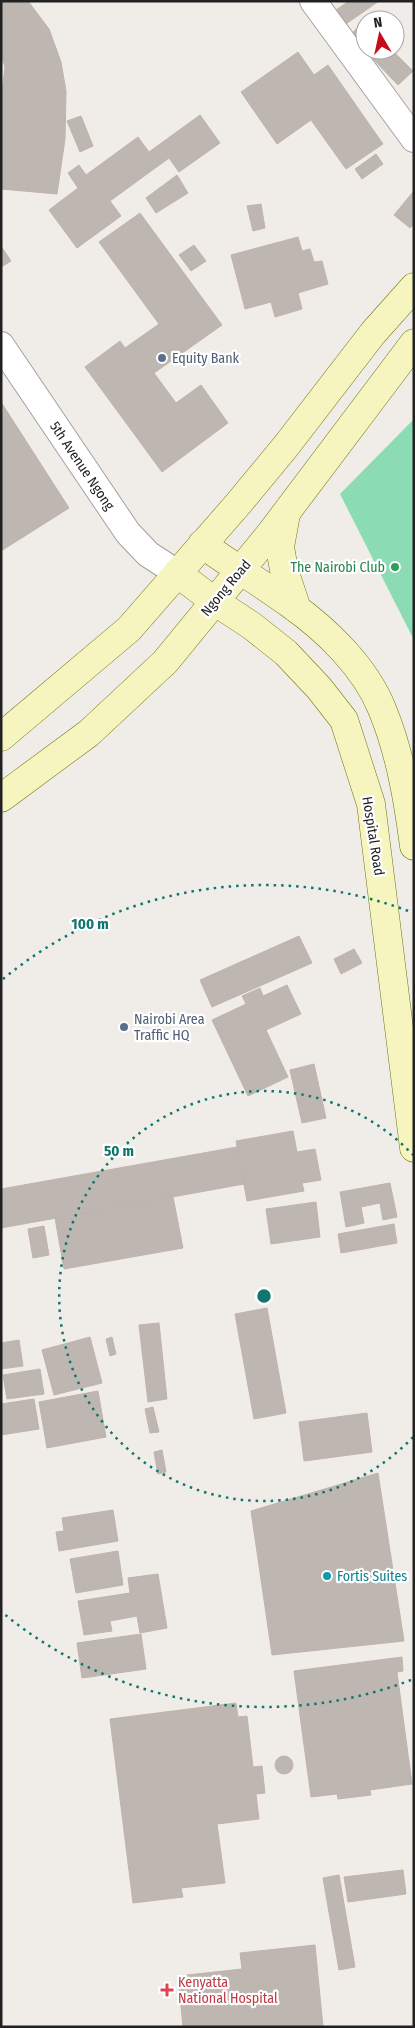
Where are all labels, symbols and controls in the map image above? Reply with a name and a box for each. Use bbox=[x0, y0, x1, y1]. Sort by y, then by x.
north arrow bbox=[355, 10, 405, 60]
text: N bbox=[373, 14, 384, 32]
place label: Equity Bank bbox=[172, 350, 240, 367]
marker: Equity Bank bbox=[156, 352, 168, 364]
street label: 5th Avenue Ngong bbox=[46, 418, 118, 514]
street label: Ngong Road bbox=[197, 556, 255, 620]
place label: The Nairobi Club bbox=[290, 559, 385, 576]
marker: The Nairobi Club bbox=[389, 561, 401, 573]
street label: Hospital Road bbox=[358, 795, 388, 877]
text: 100 m bbox=[71, 915, 109, 933]
place label: Nairobi Area Traffic HQ bbox=[134, 1011, 205, 1044]
marker: Nairobi Area Traffic HQ bbox=[118, 1021, 130, 1033]
text: 50 m bbox=[104, 1142, 134, 1160]
centre of rings bbox=[255, 1287, 273, 1305]
place label: Fortis Suites bbox=[337, 1568, 407, 1585]
marker: Fortis Suites bbox=[321, 1570, 333, 1582]
place label: Kenyatta National Hospital bbox=[178, 1974, 278, 2007]
marker: Kenyatta National Hospital bbox=[160, 1983, 174, 1997]

